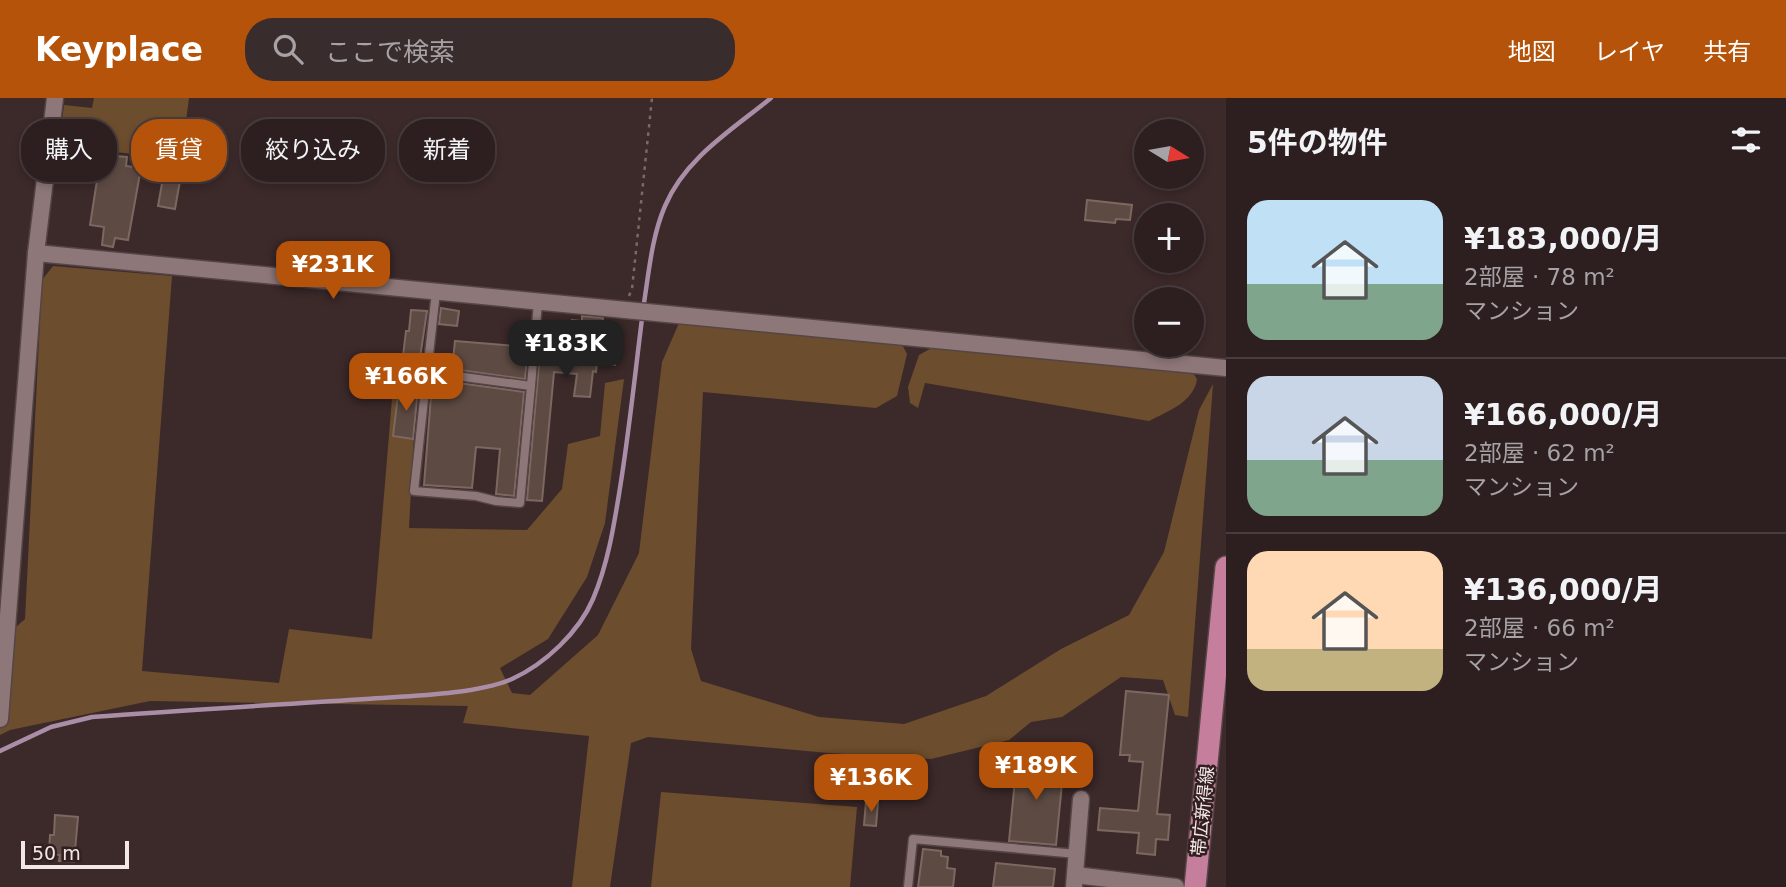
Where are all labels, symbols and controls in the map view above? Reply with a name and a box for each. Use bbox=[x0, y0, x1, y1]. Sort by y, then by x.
search box bbox=[245, 18, 735, 81]
text: Keyplace bbox=[35, 30, 203, 69]
icon: search bbox=[269, 30, 307, 68]
text: ここで検索 bbox=[325, 37, 455, 67]
text: 地図 bbox=[1508, 38, 1556, 66]
text: レイヤ bbox=[1594, 38, 1665, 66]
text: 共有 bbox=[1703, 38, 1751, 66]
chip: 購入 bbox=[21, 119, 117, 182]
chip: 賃貸 bbox=[131, 119, 227, 182]
chip: 絞り込み bbox=[241, 119, 385, 182]
chip: 新着 bbox=[399, 119, 495, 182]
north arrow bbox=[1134, 119, 1204, 189]
map controls bbox=[1134, 119, 1204, 357]
icon: filters bbox=[1727, 121, 1765, 159]
text: 5件の物件 bbox=[1247, 125, 1388, 160]
button: + bbox=[1134, 203, 1204, 273]
text: ¥183,000/月 bbox=[1464, 221, 1662, 256]
icon: home bbox=[1303, 228, 1387, 312]
pin: ¥231K bbox=[284, 242, 382, 301]
text: ¥231K bbox=[292, 251, 374, 277]
text: 2部屋 · 78 m² bbox=[1464, 264, 1615, 290]
button: − bbox=[1134, 287, 1204, 357]
text: マンション bbox=[1464, 298, 1579, 324]
pin: ¥183K bbox=[517, 320, 615, 380]
text: ¥183K bbox=[525, 330, 607, 356]
pin: ¥166K bbox=[357, 354, 455, 413]
text: ¥166K bbox=[365, 363, 447, 389]
text: ¥166,000/月 bbox=[1464, 397, 1662, 432]
icon: home bbox=[1303, 404, 1387, 488]
text: 2部屋 · 62 m² bbox=[1464, 440, 1615, 466]
text: マンション bbox=[1464, 474, 1579, 500]
text: ¥136,000/月 bbox=[1464, 572, 1662, 607]
icon: home bbox=[1303, 579, 1387, 663]
text: 2部屋 · 66 m² bbox=[1464, 615, 1615, 641]
text: マンション bbox=[1464, 649, 1579, 675]
pin: ¥189K bbox=[987, 742, 1085, 802]
text: ¥189K bbox=[995, 752, 1077, 778]
pin: ¥136K bbox=[822, 754, 920, 814]
text: ¥136K bbox=[830, 764, 912, 790]
street label: 帯広新得線 bbox=[1187, 765, 1218, 857]
scale bar bbox=[21, 838, 130, 870]
text: 50 m bbox=[32, 842, 81, 864]

